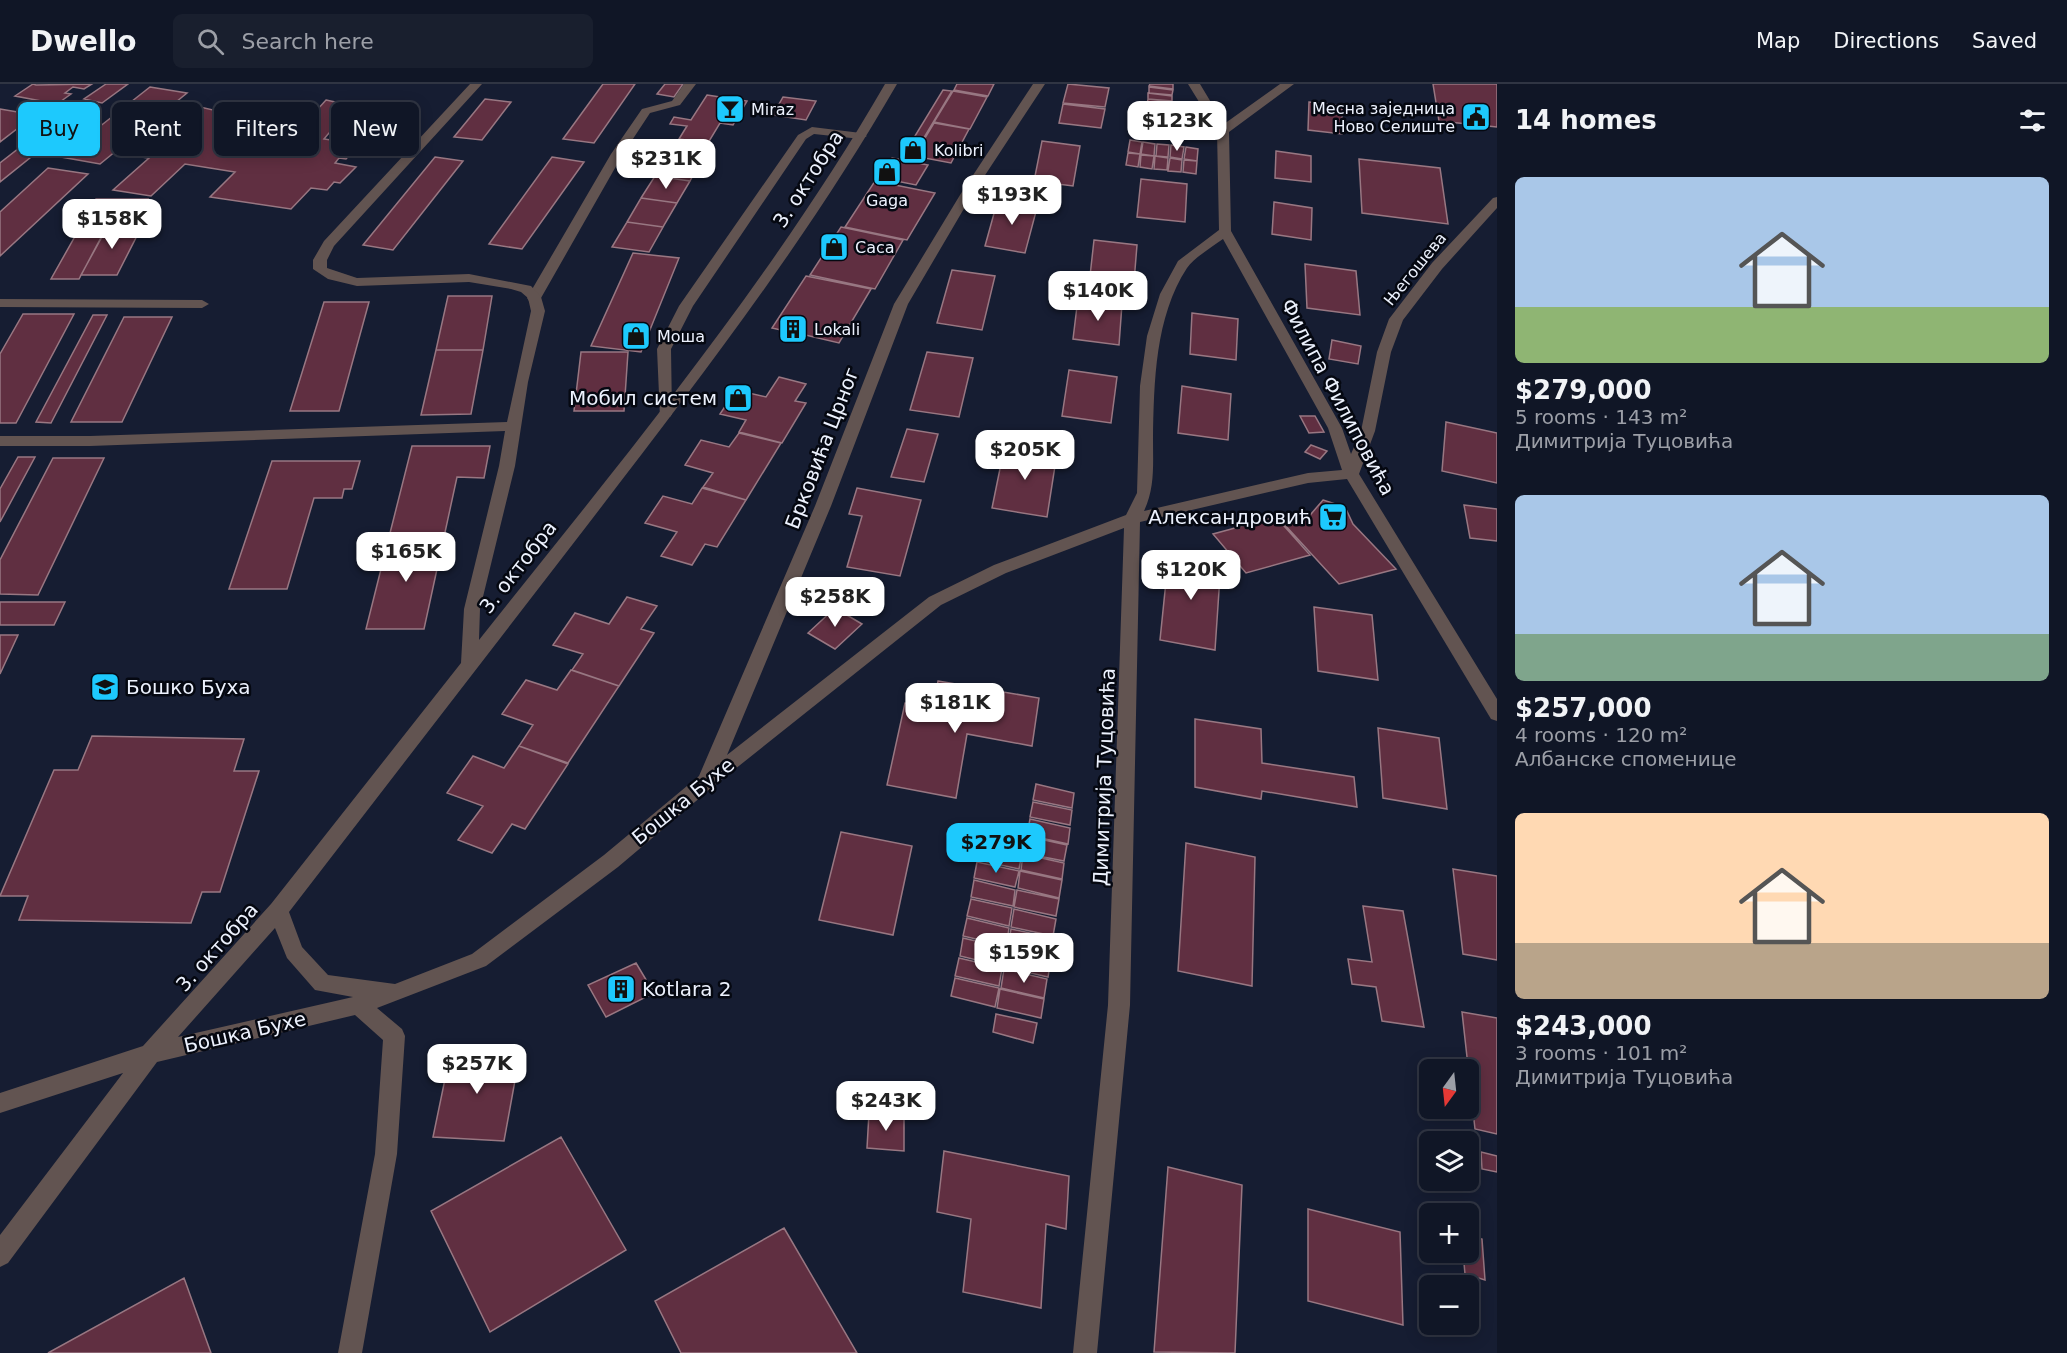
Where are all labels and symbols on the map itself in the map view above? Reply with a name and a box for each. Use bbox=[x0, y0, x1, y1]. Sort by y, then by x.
bar icon: Miraz bbox=[714, 93, 746, 125]
place label: Месна заједница Ново Селиште bbox=[1312, 99, 1455, 136]
place label: Miraz bbox=[751, 100, 794, 119]
pin: $123K bbox=[1135, 101, 1219, 152]
public building icon: Месна заједница Ново Селиште bbox=[1460, 101, 1492, 133]
street label: 3. октобра bbox=[768, 126, 848, 232]
shop icon: Kolibri bbox=[897, 134, 929, 166]
pin: $231K bbox=[624, 139, 708, 190]
place label: Kolibri bbox=[934, 141, 984, 160]
shop icon: Gaga bbox=[871, 156, 903, 188]
pin: $193K bbox=[970, 175, 1054, 226]
place label: Gaga bbox=[866, 191, 908, 210]
pin: $158K bbox=[70, 199, 154, 250]
street label: Његошева bbox=[1380, 229, 1450, 309]
shop icon: Caca bbox=[818, 231, 850, 263]
place label: Caca bbox=[855, 238, 895, 257]
pin: $140K bbox=[1056, 271, 1140, 322]
street label: Филипа Филиповића bbox=[1276, 295, 1400, 499]
building icon: Lokali bbox=[777, 313, 809, 345]
shop icon: Моша bbox=[620, 320, 652, 352]
place label: Lokali bbox=[814, 320, 860, 339]
place label: Моша bbox=[657, 327, 705, 346]
street label: Брковића Црног bbox=[780, 364, 864, 532]
shop icon: Мобил систем bbox=[722, 382, 754, 414]
place label: Мобил систем bbox=[569, 386, 717, 410]
pin: $205K bbox=[983, 430, 1067, 481]
supermarket icon: Александровић bbox=[1317, 501, 1349, 533]
place label: Александровић bbox=[1148, 505, 1312, 529]
street label: 3. октобра bbox=[474, 516, 562, 618]
pin: $165K bbox=[364, 532, 448, 583]
pin: $120K bbox=[1149, 550, 1233, 601]
pin: $258K bbox=[793, 577, 877, 628]
street label: Димитрија Туцовића bbox=[1088, 668, 1120, 886]
school or university icon: Бошко Буха bbox=[89, 671, 121, 703]
place label: Бошко Буха bbox=[126, 675, 251, 699]
pin: $181K bbox=[913, 683, 997, 734]
street label: Бошка Бухе bbox=[627, 752, 739, 850]
pin: $279K bbox=[954, 823, 1038, 874]
street label: 3. октобра bbox=[171, 898, 263, 996]
pin: $159K bbox=[982, 933, 1066, 984]
building icon: Kotlara 2 bbox=[605, 973, 637, 1005]
place label: Kotlara 2 bbox=[642, 977, 732, 1001]
street label: Бошка Бухе bbox=[182, 1006, 308, 1058]
pin: $257K bbox=[435, 1044, 519, 1095]
north arrow bbox=[1419, 1059, 1479, 1119]
pin: $243K bbox=[844, 1081, 928, 1132]

